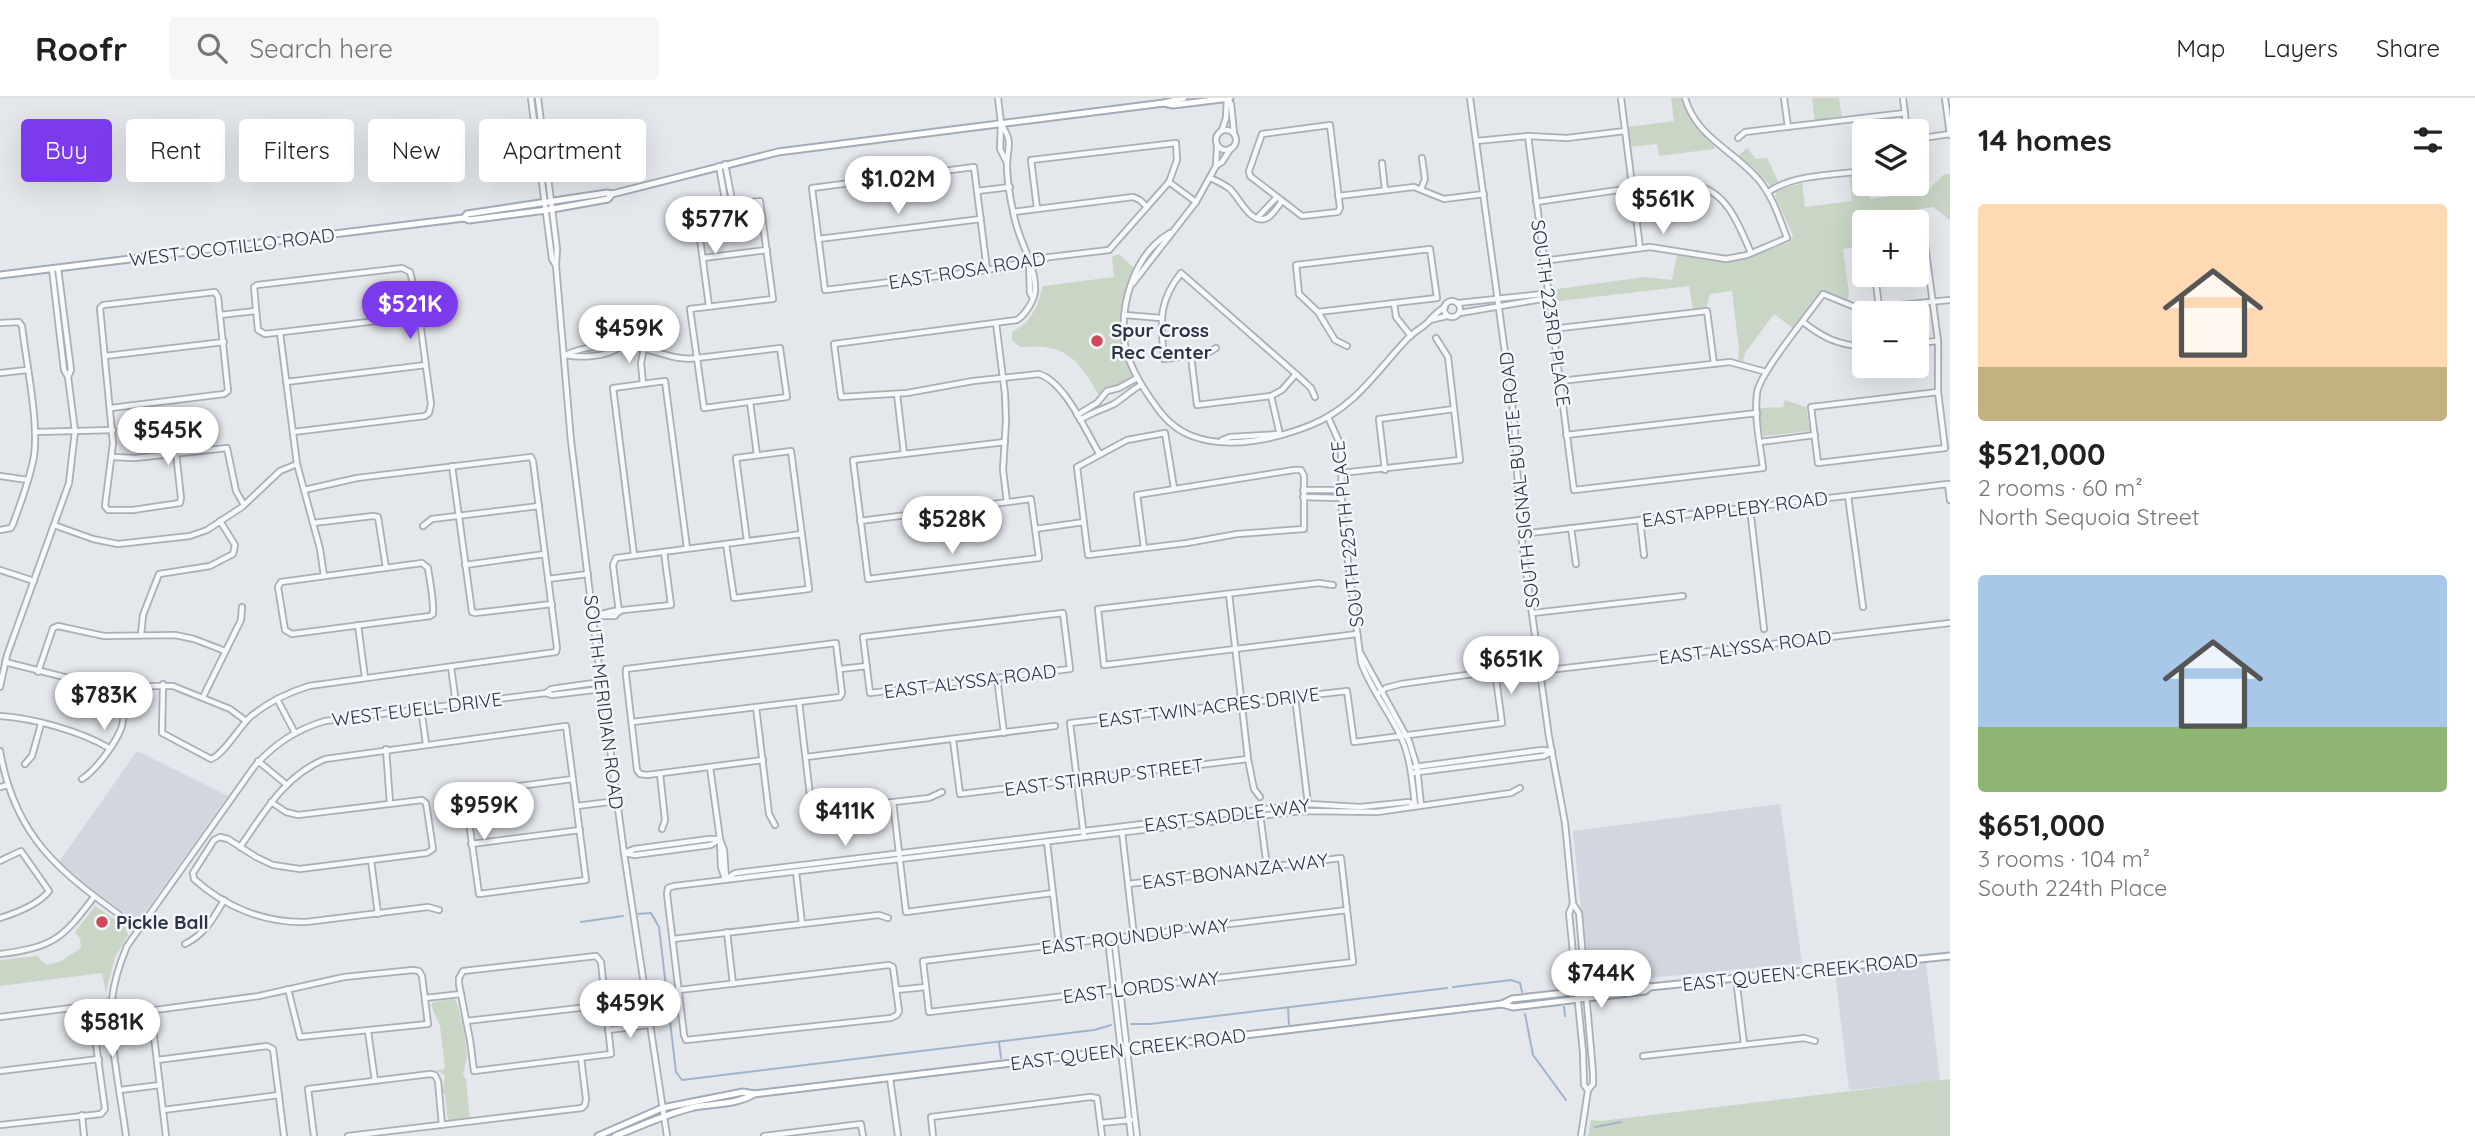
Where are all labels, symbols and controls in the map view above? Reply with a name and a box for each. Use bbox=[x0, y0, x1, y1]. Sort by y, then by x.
search box bbox=[169, 17, 659, 80]
text: Roofr bbox=[35, 28, 127, 69]
icon: search bbox=[193, 29, 231, 67]
text: Search here bbox=[249, 32, 393, 65]
text: Map bbox=[2176, 33, 2225, 63]
text: Layers bbox=[2263, 33, 2338, 63]
text: Share bbox=[2376, 33, 2440, 63]
chip: Buy bbox=[21, 119, 112, 182]
chip: Rent bbox=[126, 119, 225, 182]
chip: Filters bbox=[239, 119, 354, 182]
chip: New bbox=[368, 119, 465, 182]
chip: Apartment bbox=[479, 119, 646, 182]
map controls bbox=[1852, 119, 1929, 378]
button: layers bbox=[1852, 119, 1929, 196]
text: 14 homes bbox=[1978, 121, 2112, 159]
icon: filters bbox=[2409, 121, 2447, 159]
pin: $1.02M bbox=[841, 156, 955, 216]
text: $1.02M bbox=[861, 164, 935, 193]
pin: $561K bbox=[1614, 176, 1712, 236]
text: $561K bbox=[1631, 184, 1695, 213]
pin: $577K bbox=[666, 197, 764, 256]
text: $577K bbox=[681, 204, 749, 233]
button: + bbox=[1852, 210, 1929, 287]
street label: SOUTH 223RD PLACE bbox=[1526, 218, 1576, 408]
street label: WEST OCOTILLO ROAD bbox=[128, 223, 336, 271]
street label: EAST ROSA ROAD bbox=[887, 246, 1047, 294]
icon: home bbox=[2150, 250, 2276, 376]
pin: $521K bbox=[361, 282, 459, 341]
text: $521K bbox=[378, 289, 442, 318]
button: − bbox=[1852, 301, 1929, 378]
pin: $459K bbox=[580, 306, 678, 365]
text: $459K bbox=[595, 313, 663, 342]
place label: Spur Cross Rec Center bbox=[1111, 318, 1212, 364]
marker: Spur Cross Rec Center bbox=[1089, 333, 1105, 349]
street label: SOUTH SIGNAL BUTTE ROAD bbox=[1494, 351, 1544, 609]
pin: $545K bbox=[119, 408, 217, 467]
text: $545K bbox=[134, 415, 202, 444]
text: $521,000 bbox=[1978, 435, 2105, 473]
street label: SOUTH 225TH PLACE bbox=[1325, 439, 1369, 629]
text: 2 rooms · 60 m² bbox=[1978, 473, 2143, 502]
street label: EAST APPLEBY ROAD bbox=[1641, 486, 1829, 532]
pin: $528K bbox=[903, 496, 1001, 556]
text: North Sequoia Street bbox=[1978, 502, 2199, 531]
text: $528K bbox=[918, 504, 986, 533]
street label: SOUTH MERIDIAN ROAD bbox=[579, 593, 629, 811]
icon: home bbox=[2150, 621, 2276, 747]
street label: EAST ALYSSA ROAD bbox=[1657, 625, 1833, 669]
pin: $651K bbox=[1462, 636, 1560, 696]
text: $651K bbox=[1479, 644, 1543, 673]
street label: EAST ALYSSA ROAD bbox=[882, 659, 1058, 703]
pin: $783K bbox=[55, 672, 153, 732]
text: $783K bbox=[71, 680, 137, 709]
street label: EAST TWIN ACRES DRIVE bbox=[1097, 682, 1321, 732]
street label: WEST EUELL DRIVE bbox=[330, 687, 504, 731]
street label: EAST STIRRUP STREET bbox=[1003, 753, 1205, 801]
pin: $959K bbox=[435, 782, 533, 842]
pin: $411K bbox=[796, 788, 894, 848]
text: $959K bbox=[450, 790, 518, 819]
street label: EAST SADDLE WAY bbox=[1143, 793, 1312, 837]
text: $411K bbox=[815, 796, 875, 825]
text: $651,000 bbox=[1978, 806, 2105, 844]
text: 3 rooms · 104 m² bbox=[1978, 844, 2150, 873]
street label: EAST BONANZA WAY bbox=[1141, 848, 1330, 894]
text: South 224th Place bbox=[1978, 873, 2167, 902]
place label: Pickle Ball bbox=[116, 910, 209, 934]
street label: EAST ROUNDUP WAY bbox=[1040, 913, 1230, 959]
marker: Pickle Ball bbox=[94, 914, 110, 930]
street label: EAST QUEEN CREEK ROAD bbox=[1681, 948, 1919, 996]
pin: $744K bbox=[1552, 950, 1650, 1010]
text: $744K bbox=[1567, 958, 1635, 987]
street label: EAST LORDS WAY bbox=[1062, 965, 1221, 1008]
pin: $459K bbox=[581, 981, 679, 1040]
text: $459K bbox=[596, 988, 664, 1017]
pin: $581K bbox=[63, 1000, 161, 1059]
text: $581K bbox=[80, 1007, 144, 1036]
street label: EAST QUEEN CREEK ROAD bbox=[1009, 1023, 1247, 1075]

